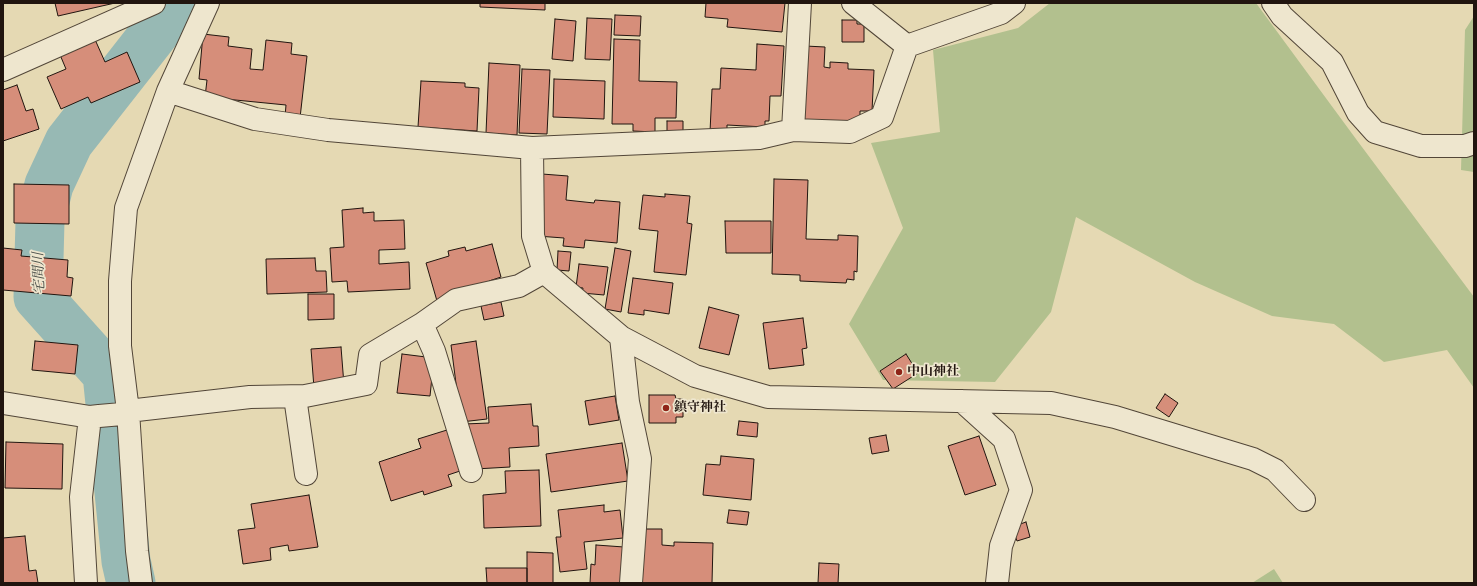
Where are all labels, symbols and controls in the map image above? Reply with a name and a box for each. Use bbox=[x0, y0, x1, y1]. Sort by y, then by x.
water label: 宅間川 bbox=[31, 252, 49, 294]
place label: 中山神社 bbox=[907, 364, 959, 380]
marker: 中山神社 bbox=[894, 367, 904, 377]
place label: 鎮守神社 bbox=[674, 400, 726, 416]
marker: 鎮守神社 bbox=[661, 403, 671, 413]

